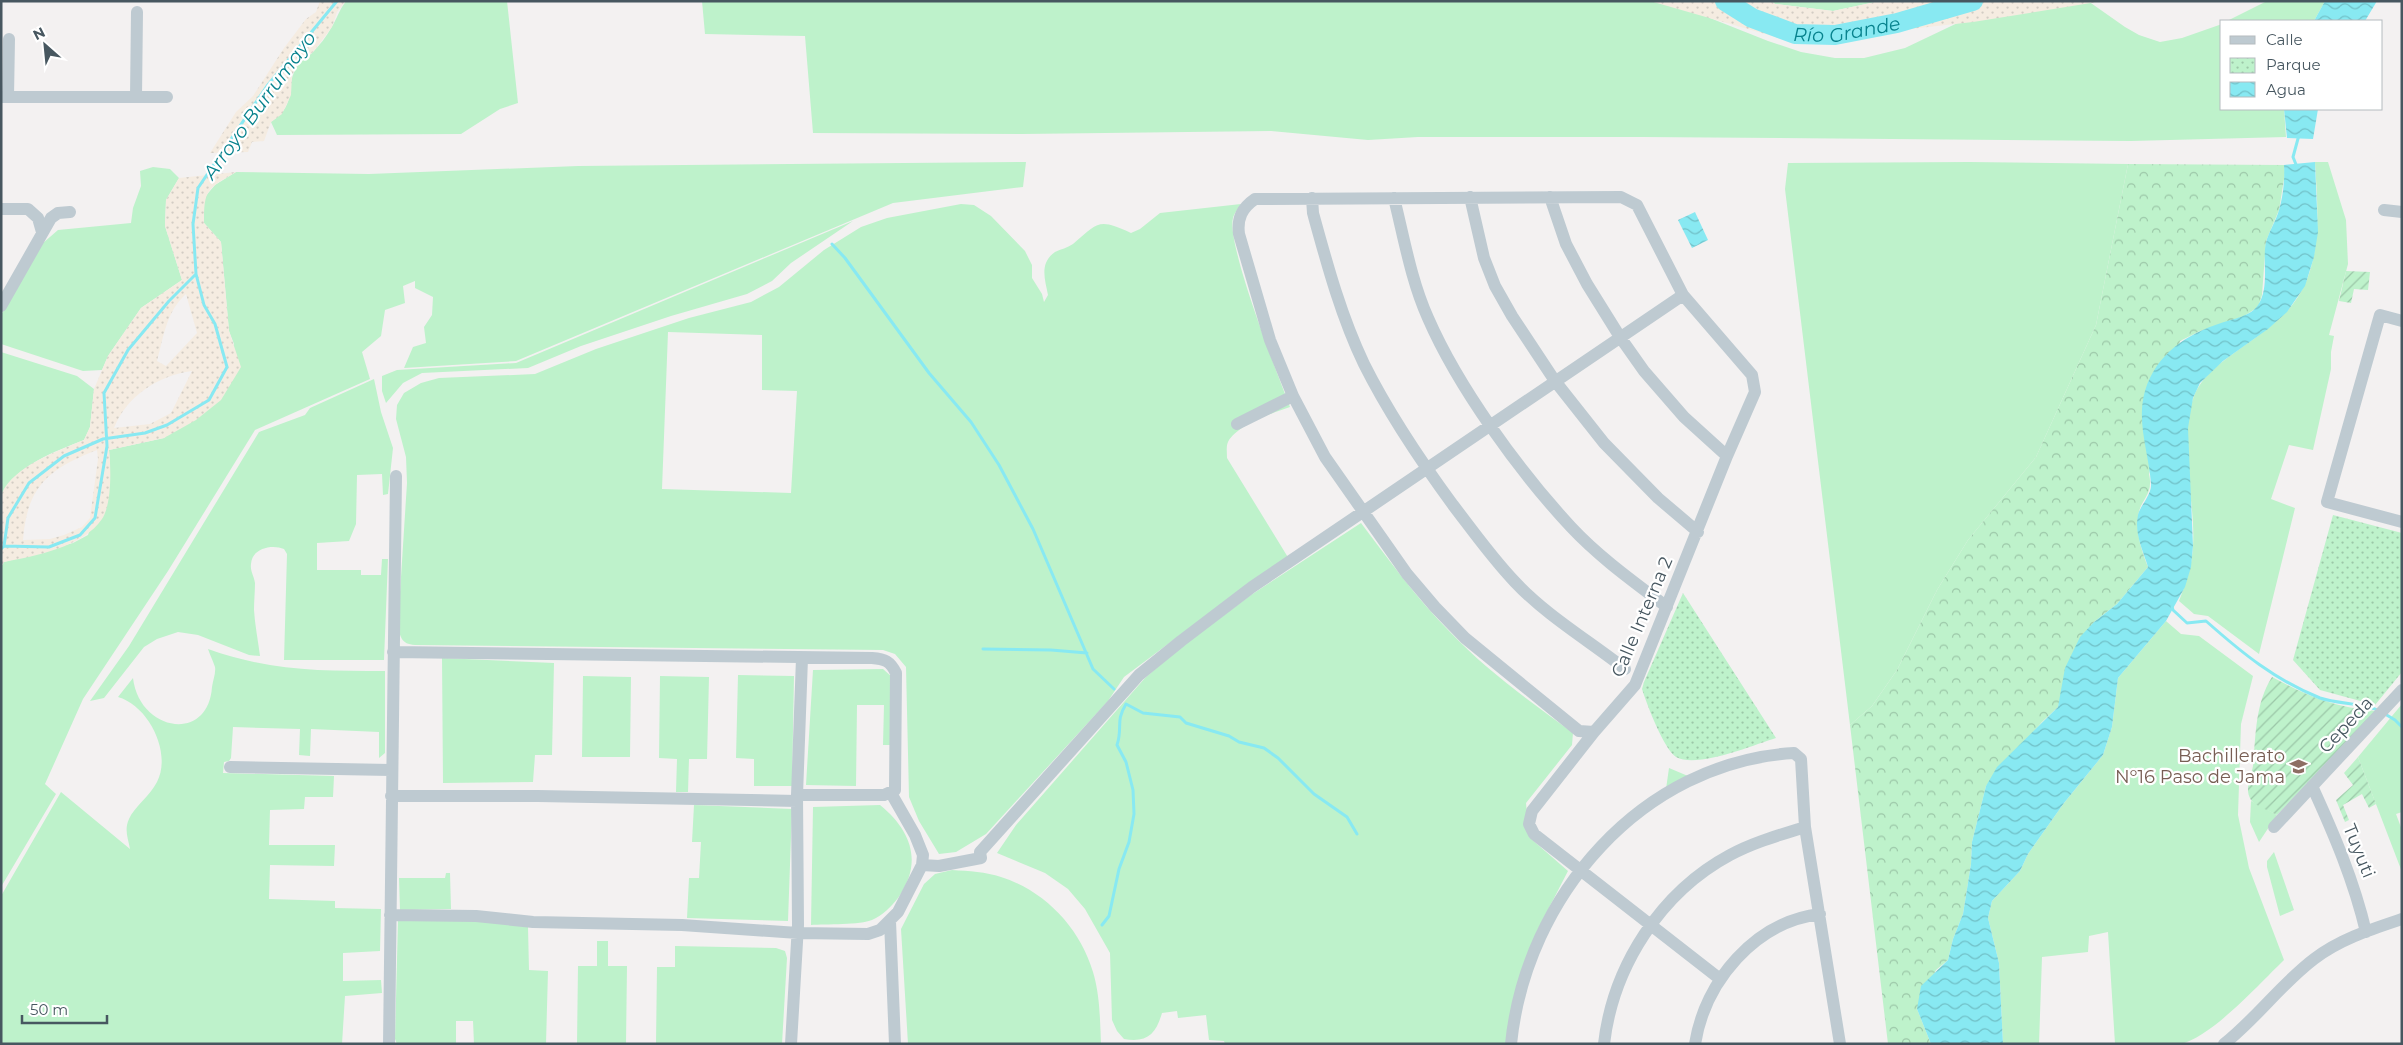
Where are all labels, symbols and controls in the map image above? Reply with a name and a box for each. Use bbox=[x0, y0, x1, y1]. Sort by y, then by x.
water label: Río Grande bbox=[1793, 12, 1902, 48]
north arrow bbox=[20, 20, 70, 70]
legend bbox=[2220, 20, 2383, 110]
text: N bbox=[30, 23, 48, 44]
water label: Arroyo Burrumayo bbox=[198, 27, 321, 184]
text: Calle bbox=[2266, 30, 2303, 49]
text: Parque bbox=[2266, 55, 2321, 74]
text: Agua bbox=[2266, 80, 2306, 99]
street label: Calle Interna 2 bbox=[1607, 553, 1677, 681]
street label: Cepeda bbox=[2314, 692, 2378, 758]
place label: Bachillerato Nº16 Paso de Jama bbox=[2115, 745, 2285, 788]
school or university icon: Bachillerato Nº16 Paso de Jama bbox=[2289, 756, 2309, 776]
street label: Tuyuti bbox=[2338, 821, 2380, 881]
scale bar bbox=[22, 992, 108, 1024]
text: 50 m bbox=[30, 1000, 68, 1019]

